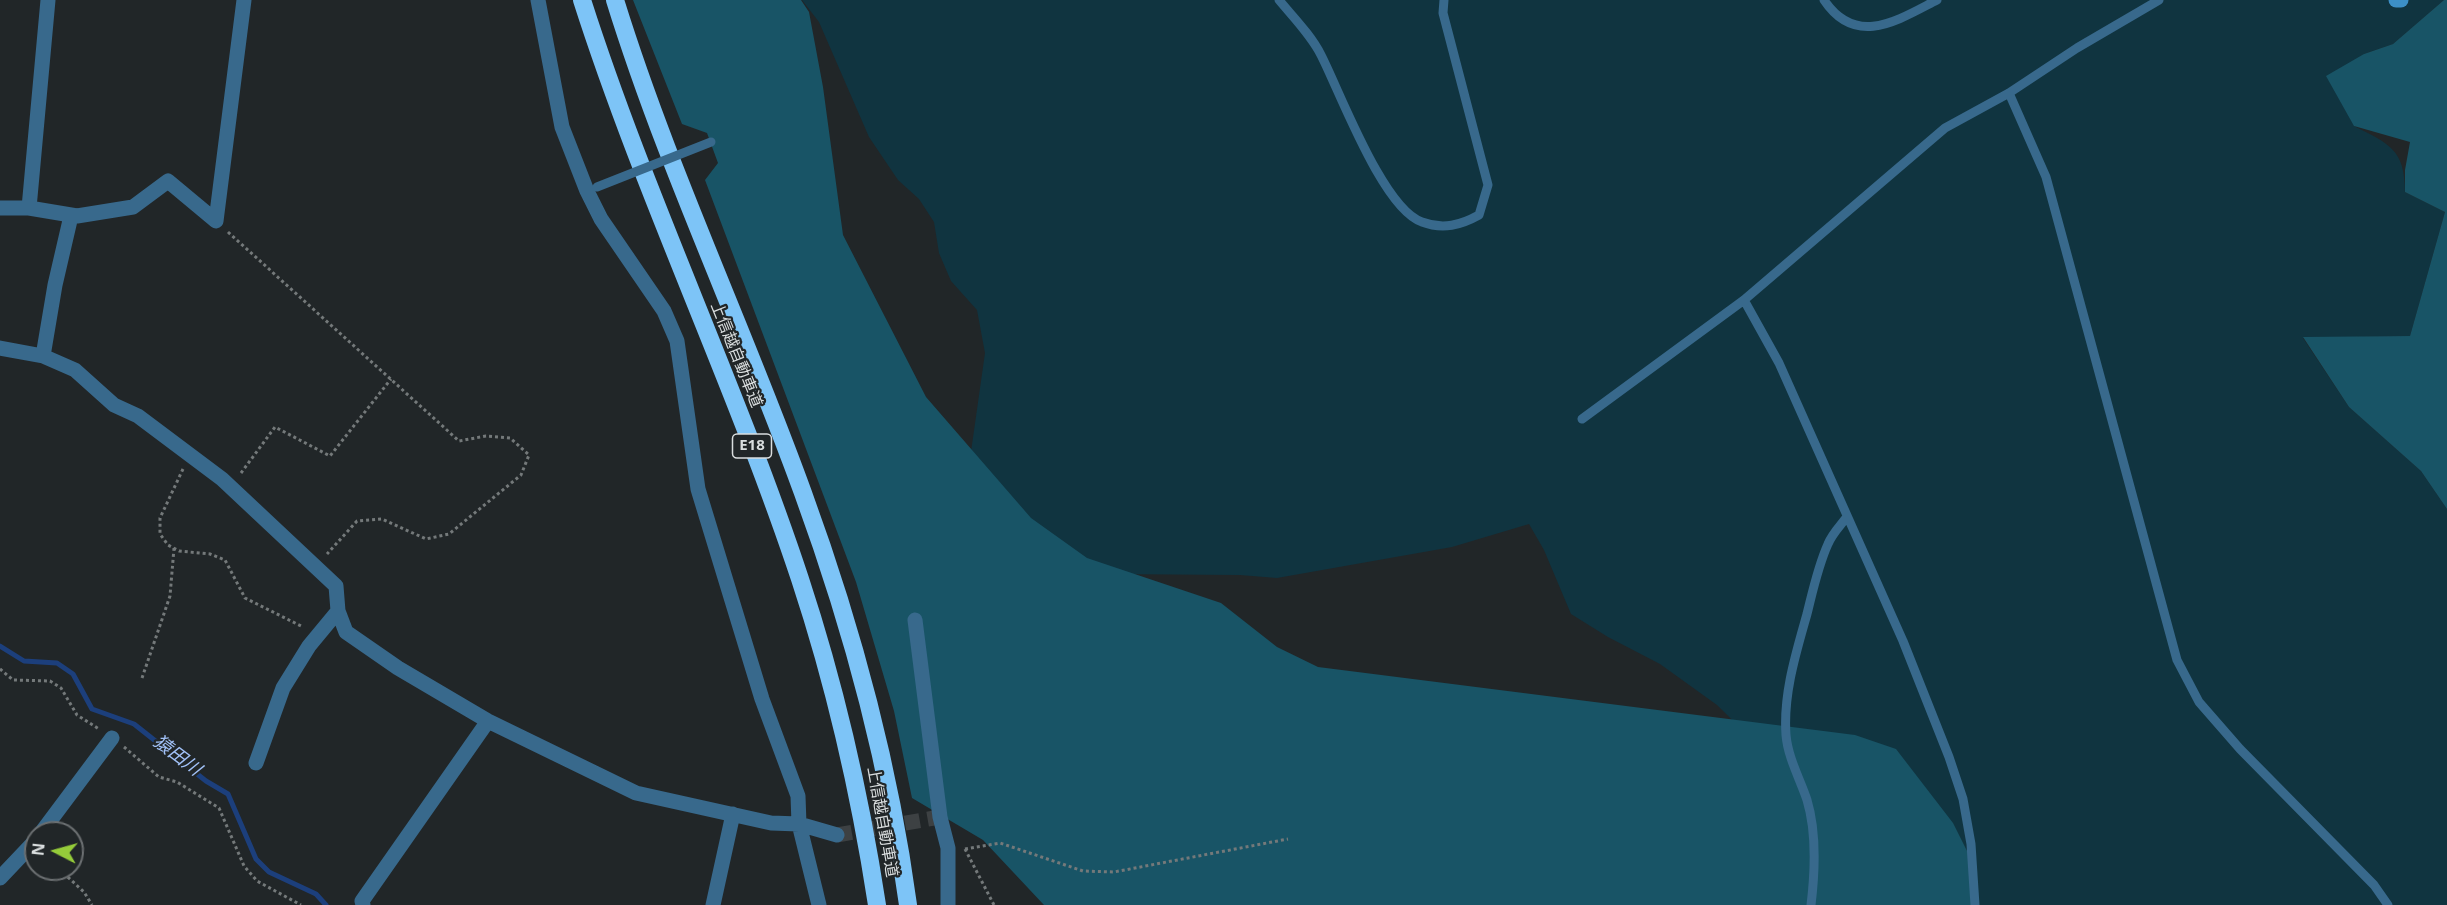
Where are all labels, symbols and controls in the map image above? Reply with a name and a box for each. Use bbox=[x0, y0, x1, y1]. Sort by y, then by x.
street label: 上信越自動車道 bbox=[706, 299, 766, 411]
road number: E18 bbox=[732, 434, 771, 458]
water label: 猿田川 bbox=[149, 731, 205, 781]
street label: 上信越自動車道 bbox=[863, 765, 901, 879]
north arrow bbox=[24, 821, 84, 881]
text: N bbox=[26, 842, 50, 857]

